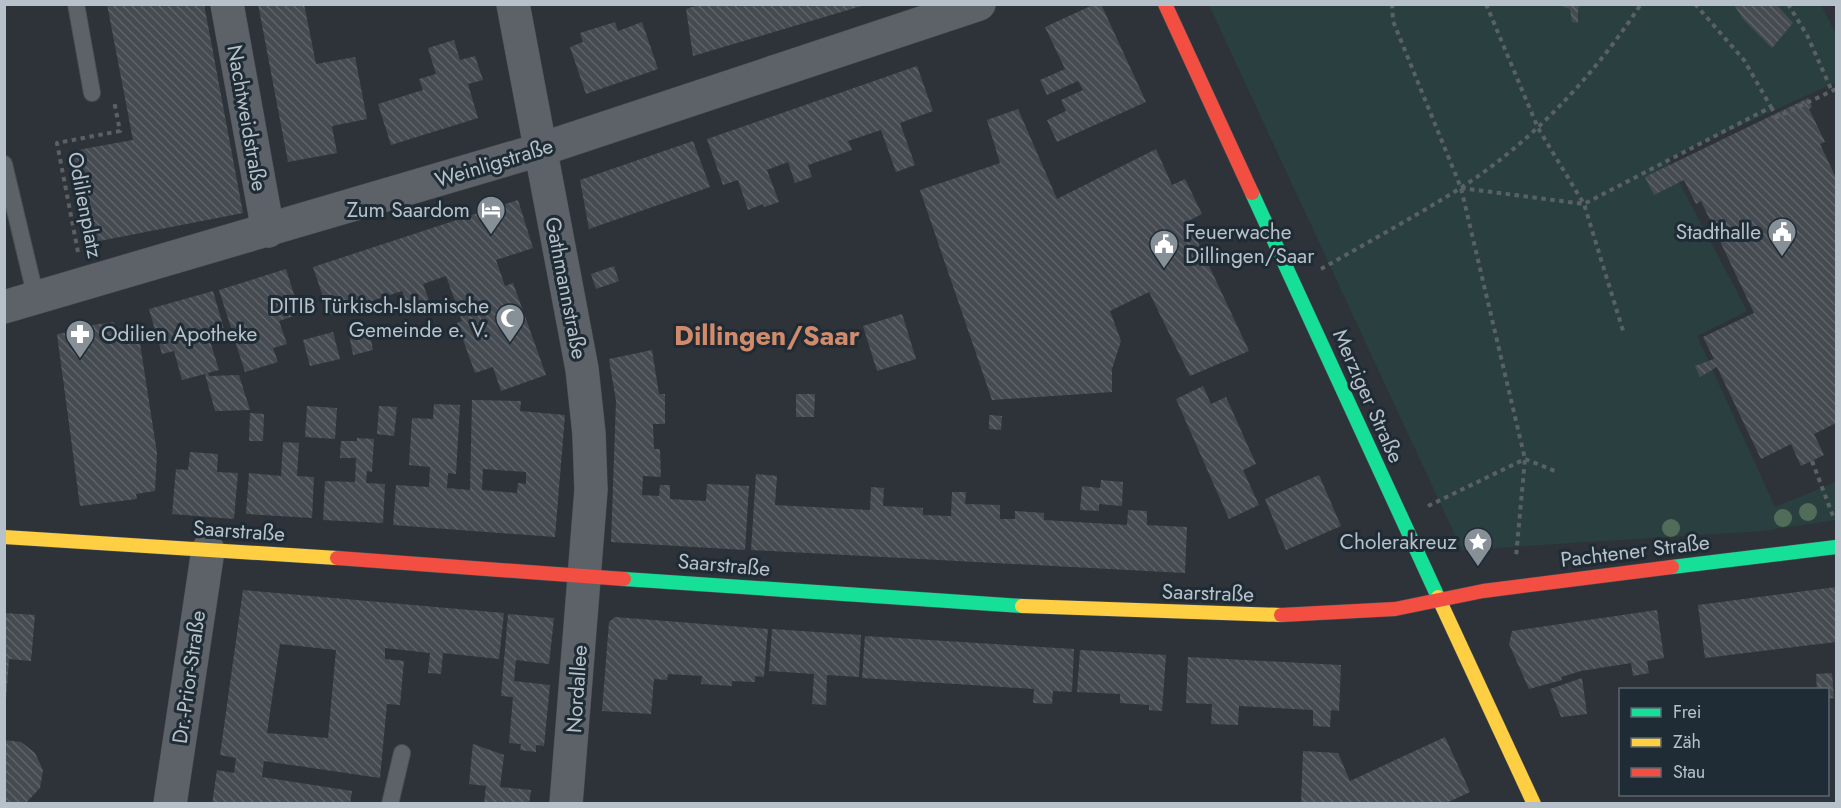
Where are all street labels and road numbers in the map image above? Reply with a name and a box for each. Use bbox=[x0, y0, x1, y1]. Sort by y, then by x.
street label: Nachtweidstraße bbox=[219, 42, 275, 194]
street label: Weinligstraße bbox=[431, 131, 557, 195]
street label: Odilienplatz bbox=[60, 149, 110, 261]
street label: Gathmannstraße bbox=[537, 214, 595, 362]
street label: Merziger Straße bbox=[1325, 324, 1411, 468]
street label: Saarstraße bbox=[192, 513, 286, 549]
street label: Pachtener Straße bbox=[1559, 527, 1711, 575]
street label: Saarstraße bbox=[677, 546, 772, 584]
street label: Saarstraße bbox=[1161, 576, 1255, 610]
street label: Dr.-Prior-Straße bbox=[165, 608, 213, 746]
street label: Nordallee bbox=[559, 644, 595, 734]

